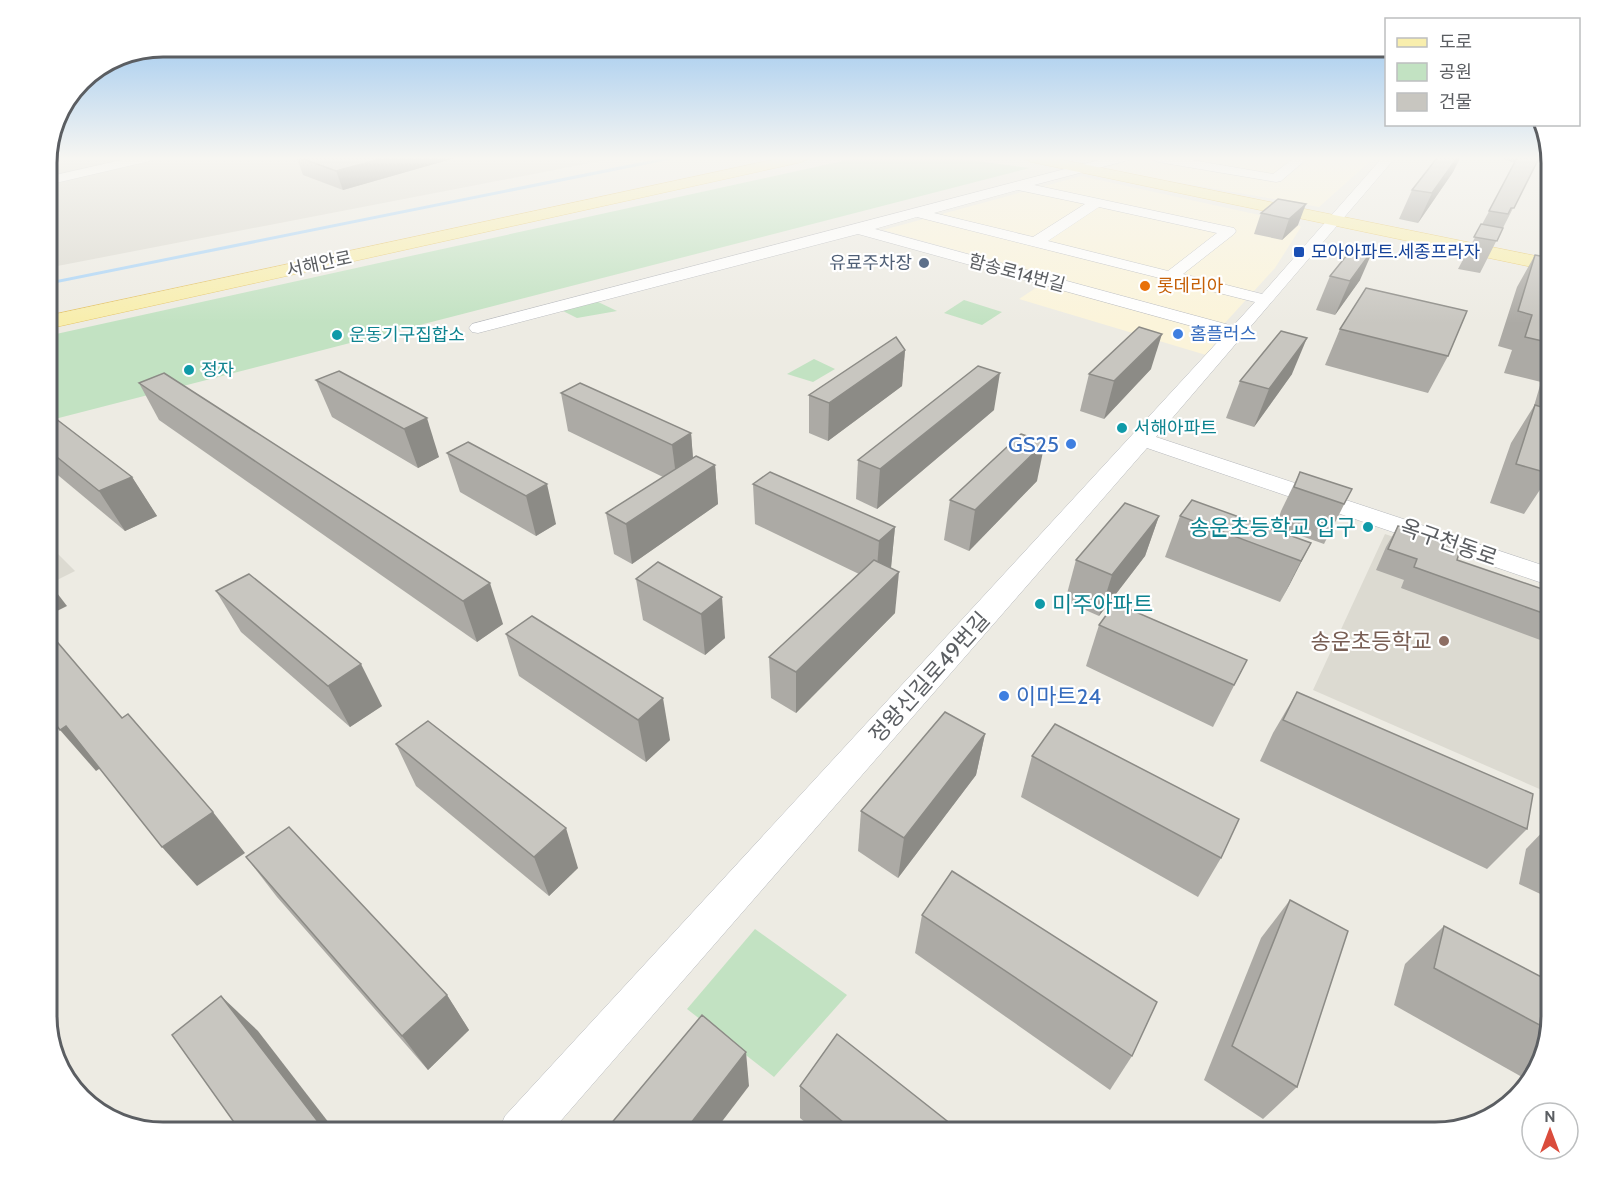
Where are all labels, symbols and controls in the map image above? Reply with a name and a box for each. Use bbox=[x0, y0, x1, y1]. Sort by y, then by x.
legend bbox=[1385, 18, 1580, 126]
text: 도로 bbox=[1439, 31, 1472, 53]
text: 공원 bbox=[1439, 61, 1472, 83]
text: 건물 bbox=[1439, 91, 1472, 113]
place label: 모아아파트.세종프라자 bbox=[1311, 241, 1481, 263]
marker: 모아아파트.세종프라자 bbox=[1292, 245, 1306, 259]
street label: 서해안로 bbox=[284, 246, 354, 282]
street label: 함송로14번길 bbox=[966, 250, 1068, 296]
place label: 유료주차장 bbox=[829, 252, 912, 274]
marker: 유료주차장 bbox=[917, 256, 931, 270]
place label: 롯데리아 bbox=[1157, 275, 1224, 297]
marker: 롯데리아 bbox=[1138, 279, 1152, 293]
place label: 홈플러스 bbox=[1190, 323, 1256, 345]
place label: 운동기구집합소 bbox=[349, 324, 465, 346]
marker: 홈플러스 bbox=[1171, 327, 1185, 341]
marker: 운동기구집합소 bbox=[330, 328, 344, 342]
place label: 정자 bbox=[201, 359, 235, 381]
marker: 정자 bbox=[182, 363, 196, 377]
place label: 서해아파트 bbox=[1134, 417, 1217, 439]
marker: 서해아파트 bbox=[1115, 421, 1129, 435]
place label: GS25 bbox=[1008, 431, 1059, 458]
marker: GS25 bbox=[1064, 437, 1078, 451]
street label: 옥구천동로 bbox=[1397, 513, 1501, 572]
place label: 송운초등학교 입구 bbox=[1189, 514, 1356, 541]
marker: 송운초등학교 입구 bbox=[1361, 520, 1375, 534]
place label: 미주아파트 bbox=[1052, 591, 1153, 618]
marker: 미주아파트 bbox=[1033, 597, 1047, 611]
street label: 정왕신길로49번길 bbox=[863, 606, 995, 748]
place label: 송운초등학교 bbox=[1311, 628, 1432, 655]
marker: 송운초등학교 bbox=[1437, 634, 1451, 648]
place label: 이마트24 bbox=[1016, 683, 1101, 710]
marker: 이마트24 bbox=[997, 689, 1011, 703]
north arrow bbox=[1520, 1101, 1580, 1161]
text: N bbox=[1544, 1107, 1556, 1126]

